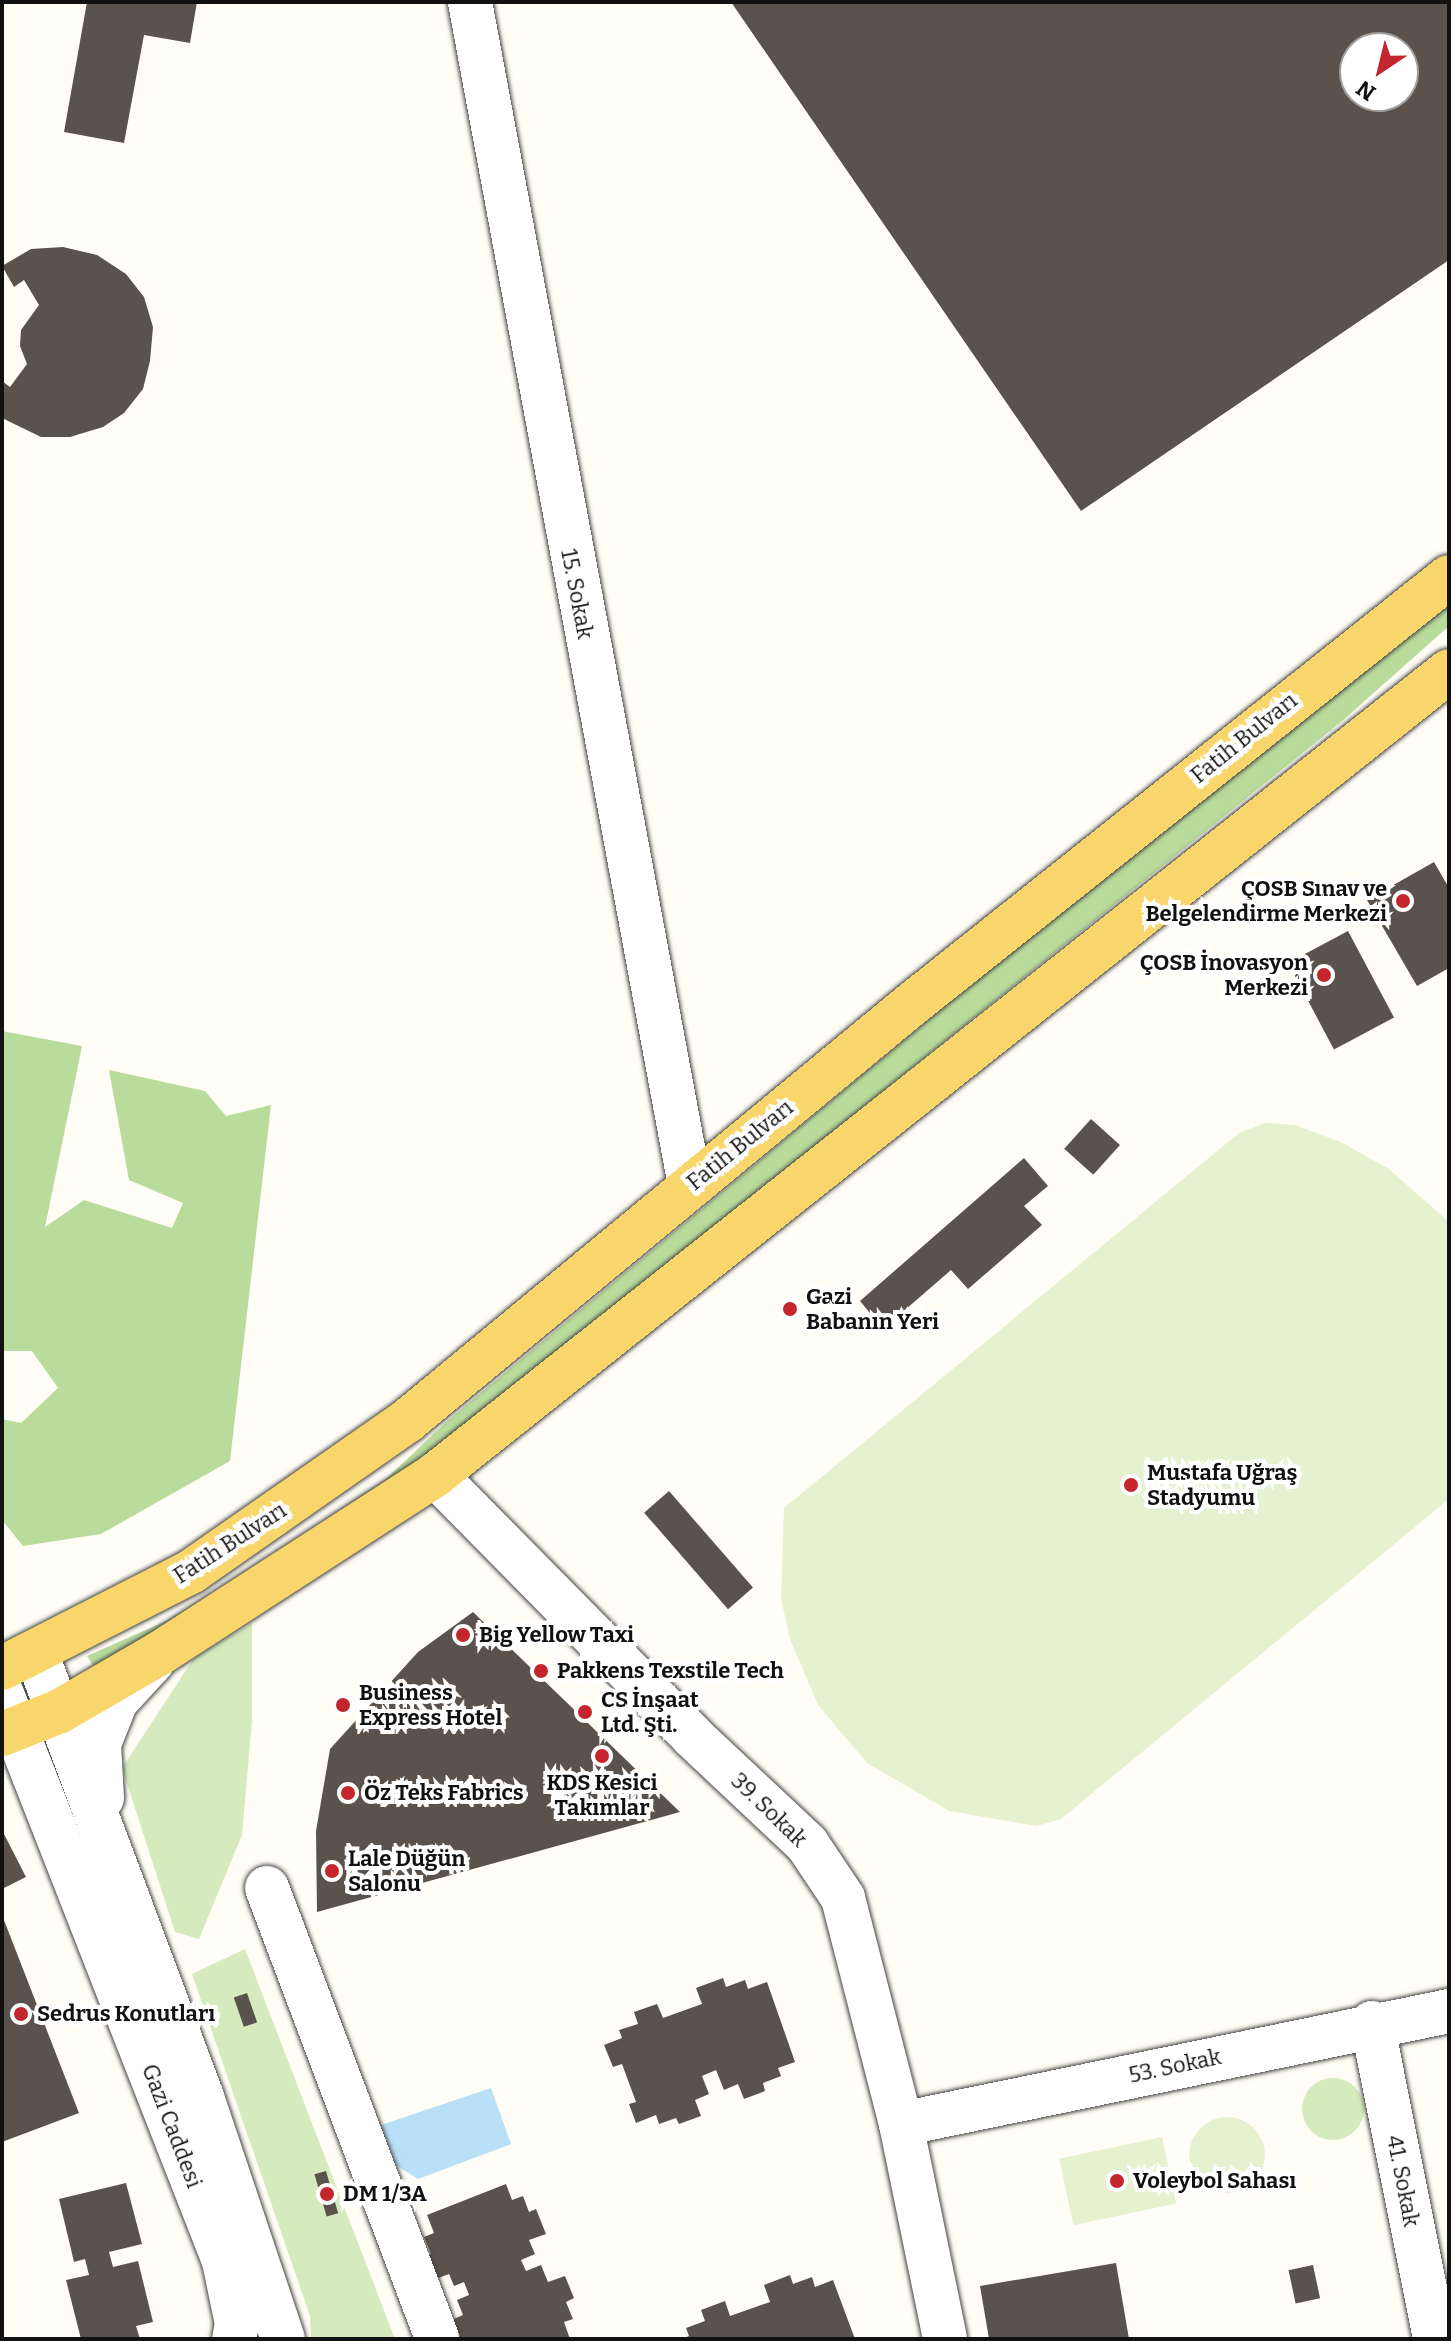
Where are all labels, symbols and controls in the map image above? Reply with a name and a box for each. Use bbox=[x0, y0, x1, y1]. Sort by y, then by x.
north arrow bbox=[1339, 32, 1419, 112]
text: N bbox=[1351, 75, 1381, 106]
street label: 15. Sokak bbox=[555, 547, 599, 641]
street label: Fatih Bulvarı bbox=[1186, 687, 1302, 789]
place label: ÇOSB Sınav ve Belgelendirme Merkezi bbox=[1145, 875, 1387, 926]
marker: ÇOSB Sınav ve Belgelendirme Merkezi bbox=[1394, 892, 1412, 910]
place label: ÇOSB İnovasyon Merkezi bbox=[1140, 949, 1308, 1000]
marker: ÇOSB İnovasyon Merkezi bbox=[1315, 966, 1333, 984]
street label: Fatih Bulvarı bbox=[682, 1094, 798, 1196]
place label: Gazi Babanın Yeri bbox=[806, 1283, 939, 1334]
marker: Gazi Babanın Yeri bbox=[781, 1300, 799, 1318]
place label: Mustafa Uğraş Stadyumu bbox=[1147, 1459, 1298, 1510]
marker: Mustafa Uğraş Stadyumu bbox=[1122, 1476, 1140, 1494]
street label: Fatih Bulvarı bbox=[169, 1497, 291, 1589]
place label: Big Yellow Taxi bbox=[479, 1622, 634, 1648]
marker: Big Yellow Taxi bbox=[454, 1626, 472, 1644]
place label: Pakkens Texstile Tech bbox=[557, 1658, 784, 1684]
marker: Pakkens Texstile Tech bbox=[532, 1662, 550, 1680]
place label: Business Express Hotel bbox=[359, 1679, 502, 1730]
place label: CS İnşaat Ltd. Şti. bbox=[601, 1686, 699, 1738]
marker: Business Express Hotel bbox=[334, 1696, 352, 1714]
marker: CS İnşaat Ltd. Şti. bbox=[576, 1703, 594, 1721]
marker: KDS Kesici Takımlar bbox=[593, 1747, 611, 1765]
street label: 39. Sokak bbox=[726, 1767, 812, 1853]
place label: KDS Kesici Takımlar bbox=[546, 1769, 658, 1820]
place label: Öz Teks Fabrics bbox=[364, 1780, 524, 1806]
marker: Öz Teks Fabrics bbox=[339, 1784, 357, 1802]
place label: Lale Düğün Salonu bbox=[348, 1845, 465, 1896]
marker: Lale Düğün Salonu bbox=[323, 1862, 341, 1880]
place label: Sedrus Konutları bbox=[37, 2001, 215, 2027]
marker: Sedrus Konutları bbox=[12, 2005, 30, 2023]
street label: 53. Sokak bbox=[1126, 2043, 1224, 2089]
street label: Gazi Caddesi bbox=[136, 2060, 208, 2192]
street label: 41. Sokak bbox=[1381, 2133, 1425, 2229]
place label: Voleybol Sahası bbox=[1133, 2168, 1296, 2194]
marker: Voleybol Sahası bbox=[1108, 2172, 1126, 2190]
place label: DM 1/3A bbox=[343, 2181, 427, 2207]
marker: DM 1/3A bbox=[318, 2185, 336, 2203]

